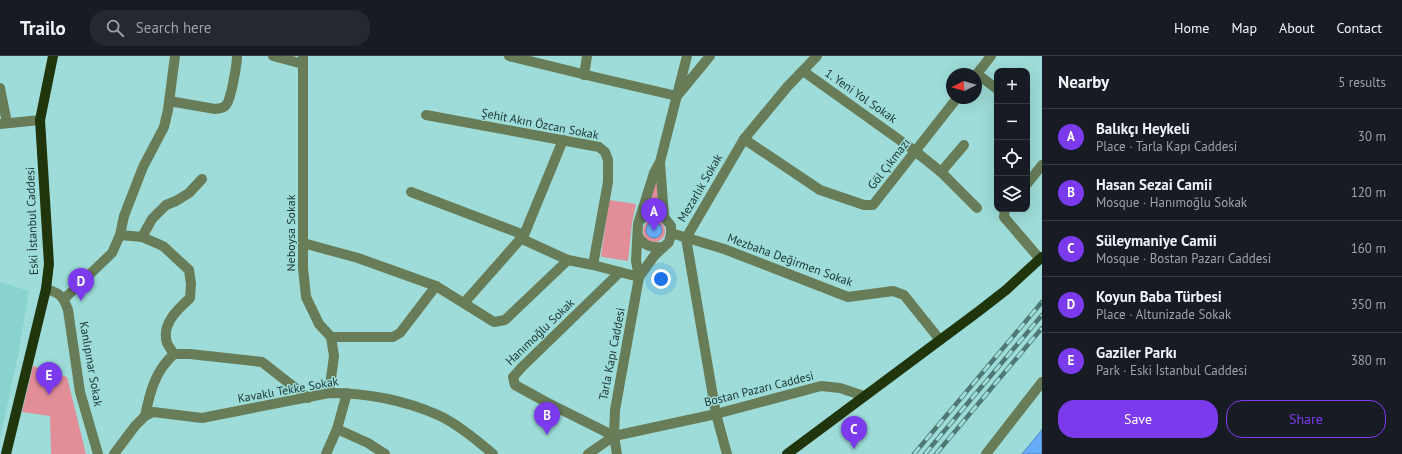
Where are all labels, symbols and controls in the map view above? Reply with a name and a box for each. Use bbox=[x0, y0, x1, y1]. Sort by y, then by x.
search box bbox=[90, 10, 370, 46]
text: Trailo bbox=[20, 16, 66, 40]
icon: search bbox=[104, 17, 126, 39]
text: Search here bbox=[136, 18, 211, 37]
text: Home bbox=[1174, 19, 1209, 37]
text: Map bbox=[1231, 19, 1257, 37]
text: About bbox=[1279, 19, 1315, 37]
text: Contact bbox=[1337, 19, 1382, 37]
street label: 1. Yeni Yol Sokak bbox=[822, 65, 900, 126]
north arrow bbox=[946, 68, 982, 104]
map controls bbox=[994, 68, 1030, 212]
button: + bbox=[994, 68, 1030, 104]
text: Nearby bbox=[1058, 71, 1109, 93]
text: 5 results bbox=[1338, 74, 1386, 91]
button: − bbox=[994, 104, 1030, 140]
street label: Şehit Akın Özcan Sokak bbox=[480, 105, 600, 142]
text: Balıkçı Heykeli bbox=[1096, 119, 1190, 138]
text: A bbox=[1067, 128, 1075, 145]
text: 30 m bbox=[1358, 128, 1386, 145]
street label: Göl Çıkmazı bbox=[864, 135, 913, 192]
text: Place · Tarla Kapı Caddesi bbox=[1096, 138, 1237, 155]
button: locate bbox=[994, 140, 1030, 176]
street label: Mezarlık Sokak bbox=[674, 151, 725, 225]
street label: Eski İstanbul Caddesi bbox=[22, 167, 41, 275]
text: Hasan Sezai Camii bbox=[1096, 175, 1212, 194]
button: layers bbox=[994, 176, 1030, 212]
text: B bbox=[1067, 184, 1075, 201]
text: 120 m bbox=[1351, 184, 1386, 201]
street label: Neboysa Sokak bbox=[283, 194, 298, 272]
text: Mosque · Hanımoğlu Sokak bbox=[1096, 194, 1247, 211]
pin: A bbox=[641, 198, 667, 231]
street label: Mezbaha Değirmen Sokak bbox=[725, 230, 855, 289]
text: Süleymaniye Camii bbox=[1096, 231, 1217, 250]
text: C bbox=[1067, 240, 1075, 257]
text: 160 m bbox=[1351, 240, 1386, 257]
text: Mosque · Bostan Pazarı Caddesi bbox=[1096, 250, 1271, 267]
pin: D bbox=[68, 268, 94, 301]
your location bbox=[651, 269, 671, 289]
text: Koyun Baba Türbesi bbox=[1096, 287, 1222, 306]
street label: Hanımoğlu Sokak bbox=[502, 295, 577, 368]
text: D bbox=[1067, 296, 1075, 313]
text: 350 m bbox=[1351, 296, 1386, 313]
street label: Tarla Kapı Caddesi bbox=[595, 306, 628, 401]
text: Place · Altunizade Sokak bbox=[1096, 306, 1231, 323]
street label: Kanlıpınar Sokak bbox=[77, 320, 106, 408]
text: Gaziler Parkı bbox=[1096, 343, 1177, 362]
text: E bbox=[1068, 352, 1074, 369]
text: 380 m bbox=[1351, 352, 1386, 369]
pin: E bbox=[36, 362, 62, 395]
text: Park · Eski İstanbul Caddesi bbox=[1096, 362, 1247, 379]
street label: Bostan Pazarı Caddesi bbox=[703, 368, 815, 409]
street label: Kavaklı Tekke Sokak bbox=[236, 373, 340, 406]
button: Save bbox=[1058, 400, 1218, 438]
button: Share bbox=[1226, 400, 1386, 438]
pin: B bbox=[534, 402, 560, 435]
pin: C bbox=[841, 416, 867, 449]

